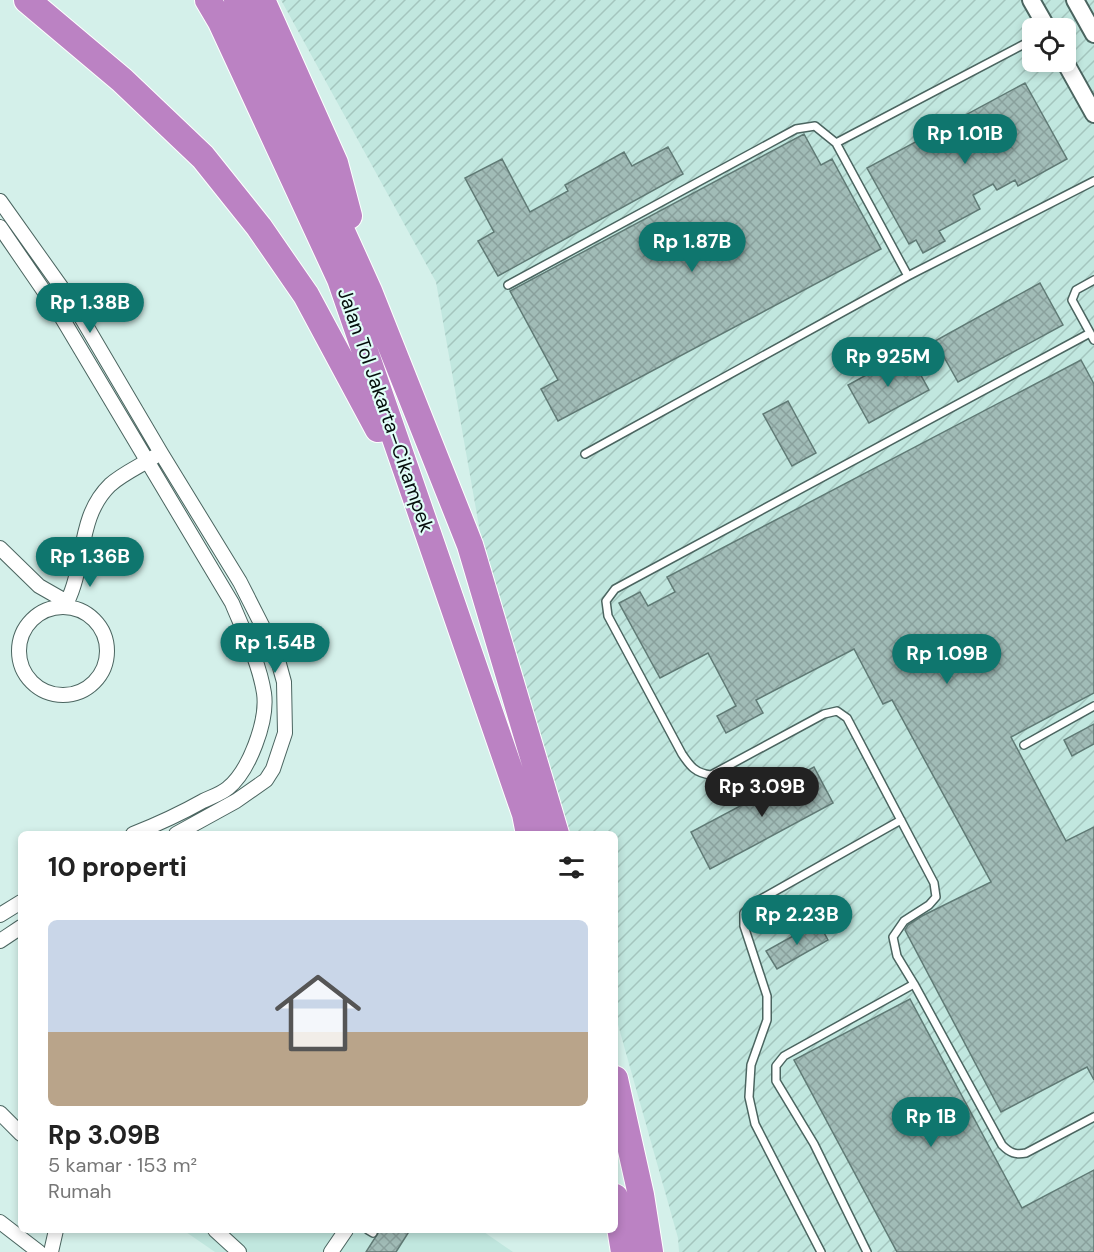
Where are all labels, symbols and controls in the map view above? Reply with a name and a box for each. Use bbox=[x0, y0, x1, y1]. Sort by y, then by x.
map controls bbox=[1022, 18, 1076, 72]
button: locate bbox=[1022, 18, 1076, 72]
pin: Rp 1.01B bbox=[903, 114, 1027, 165]
text: Rp 1.01B bbox=[927, 120, 1003, 146]
pin: Rp 1.87B bbox=[630, 222, 754, 273]
text: Rp 1.87B bbox=[653, 228, 731, 254]
pin: Rp 1.38B bbox=[28, 283, 152, 334]
street label: Jalan Tol Jakarta–Cikampek bbox=[332, 284, 440, 536]
text: Rp 1.38B bbox=[50, 289, 130, 315]
pin: Rp 925M bbox=[833, 337, 943, 388]
text: Rp 925M bbox=[846, 343, 930, 369]
pin: Rp 1.36B bbox=[28, 537, 152, 588]
text: Rp 1.36B bbox=[50, 543, 130, 569]
pin: Rp 1.54B bbox=[213, 623, 337, 674]
text: Rp 1.54B bbox=[235, 629, 315, 655]
pin: Rp 1.09B bbox=[885, 634, 1009, 685]
text: Rp 1.09B bbox=[906, 640, 988, 666]
pin: Rp 3.09B bbox=[700, 767, 824, 818]
text: Rp 3.09B bbox=[719, 773, 805, 799]
text: 10 properti bbox=[48, 850, 187, 884]
icon: filters bbox=[555, 851, 588, 884]
pin: Rp 2.23B bbox=[735, 895, 859, 946]
text: Rp 2.23B bbox=[755, 901, 839, 927]
icon: home bbox=[264, 959, 372, 1067]
pin: Rp 1B bbox=[889, 1097, 973, 1148]
text: Rp 1B bbox=[906, 1103, 956, 1129]
text: Rp 3.09B bbox=[48, 1118, 160, 1152]
text: 5 kamar · 153 m² bbox=[48, 1152, 197, 1178]
text: Rumah bbox=[48, 1178, 112, 1204]

